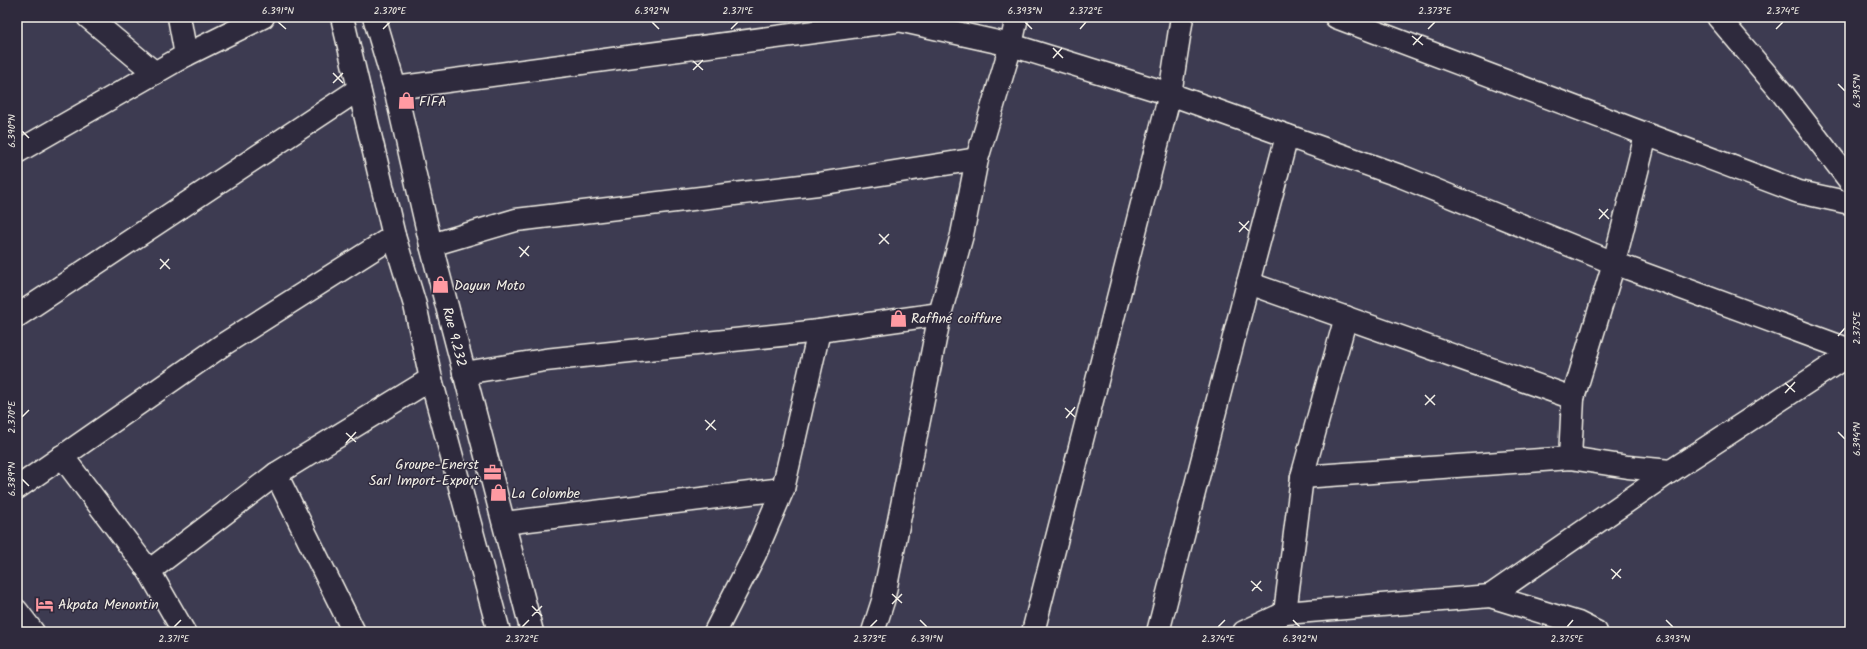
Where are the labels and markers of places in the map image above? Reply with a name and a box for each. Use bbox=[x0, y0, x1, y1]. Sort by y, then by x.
shop icon: FIFA bbox=[396, 91, 416, 111]
place label: FIFA bbox=[419, 91, 447, 113]
shop icon: Dayun Moto bbox=[431, 275, 451, 295]
place label: Dayun Moto bbox=[454, 275, 525, 297]
shop icon: Raffiné coiffure bbox=[888, 308, 908, 328]
place label: Raffiné coiffure bbox=[911, 308, 1002, 330]
place label: Groupe-Enerst Sarl Import-Export bbox=[369, 454, 480, 492]
office icon: Groupe-Enerst Sarl Import-Export bbox=[482, 462, 502, 482]
shop icon: La Colombe bbox=[488, 483, 508, 503]
place label: La Colombe bbox=[511, 483, 581, 505]
hotel icon: Akpata Menontin bbox=[35, 594, 55, 614]
place label: Akpata Menontin bbox=[58, 594, 159, 616]

